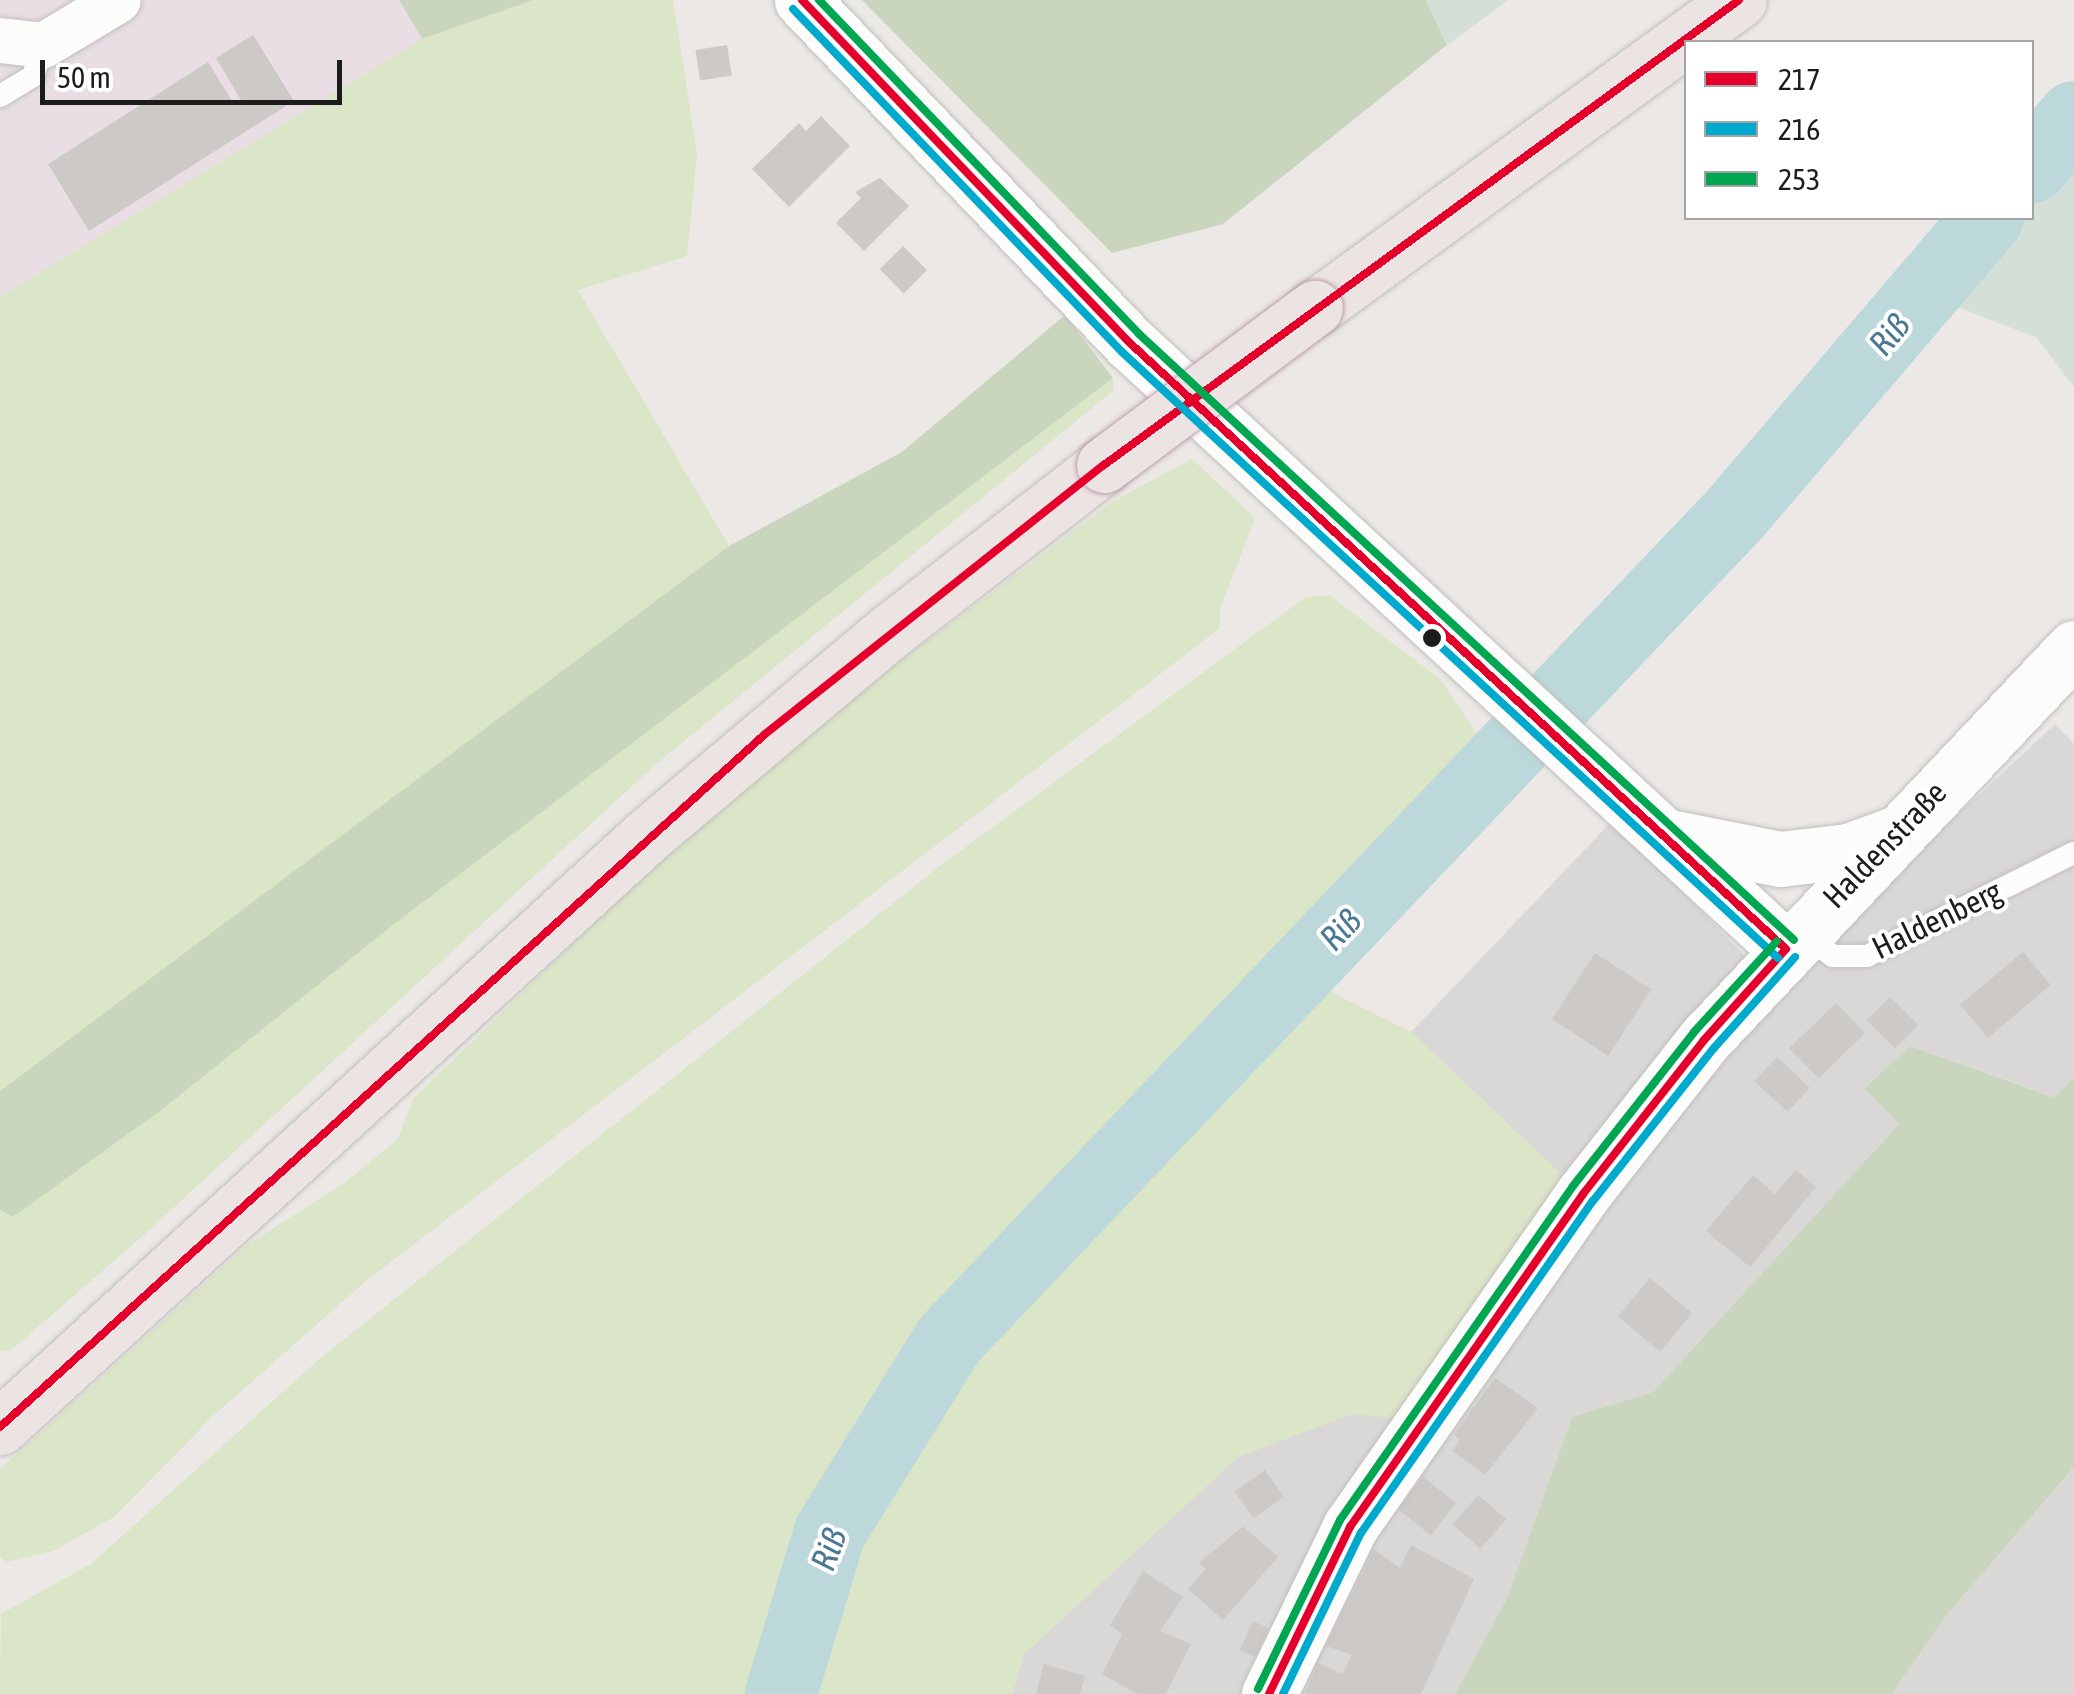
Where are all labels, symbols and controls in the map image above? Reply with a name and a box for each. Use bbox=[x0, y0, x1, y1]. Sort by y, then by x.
scale bar bbox=[45, 40, 348, 102]
legend bbox=[1684, 40, 2034, 220]
text: 50 m bbox=[57, 60, 111, 94]
text: 217 bbox=[1778, 62, 1820, 96]
text: 216 bbox=[1778, 112, 1820, 146]
text: 253 bbox=[1778, 162, 1820, 196]
water label: Riß bbox=[1859, 304, 1919, 364]
unlabelled marker bbox=[1422, 628, 1442, 648]
street label: Haldenstraße bbox=[1815, 774, 1955, 916]
street label: Haldenberg bbox=[1866, 872, 2008, 968]
water label: Riß bbox=[1310, 899, 1370, 959]
water label: Riß bbox=[801, 1522, 855, 1576]

